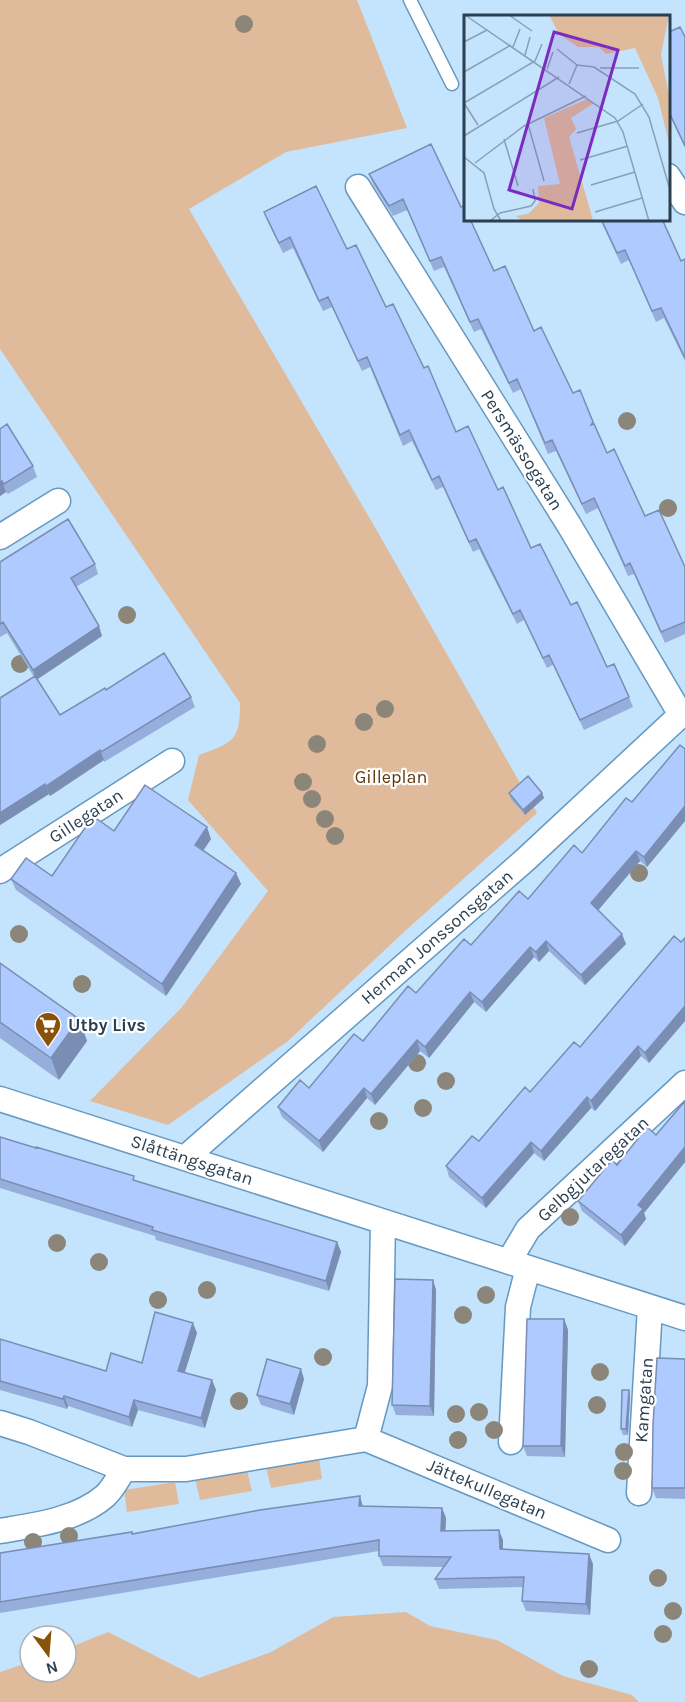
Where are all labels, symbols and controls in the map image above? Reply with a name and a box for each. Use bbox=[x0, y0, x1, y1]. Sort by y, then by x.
inset map bbox=[464, 15, 670, 220]
street label: Persmässogatan bbox=[476, 386, 568, 514]
park label: Gilleplan bbox=[355, 766, 427, 788]
street label: Gillegatan bbox=[45, 784, 127, 848]
street label: Herman Jonssonsgatan bbox=[356, 865, 518, 1009]
supermarket icon: Utby Livs bbox=[33, 1010, 63, 1048]
place label: Utby Livs bbox=[68, 1014, 146, 1036]
street label: Gelbgjutaregatan bbox=[533, 1112, 653, 1226]
street label: Slåttängsgatan bbox=[128, 1130, 256, 1190]
street label: Kamgatan bbox=[630, 1357, 658, 1443]
street label: Jättekullegatan bbox=[424, 1454, 550, 1524]
north arrow bbox=[18, 1624, 78, 1684]
text: N bbox=[44, 1657, 60, 1679]

